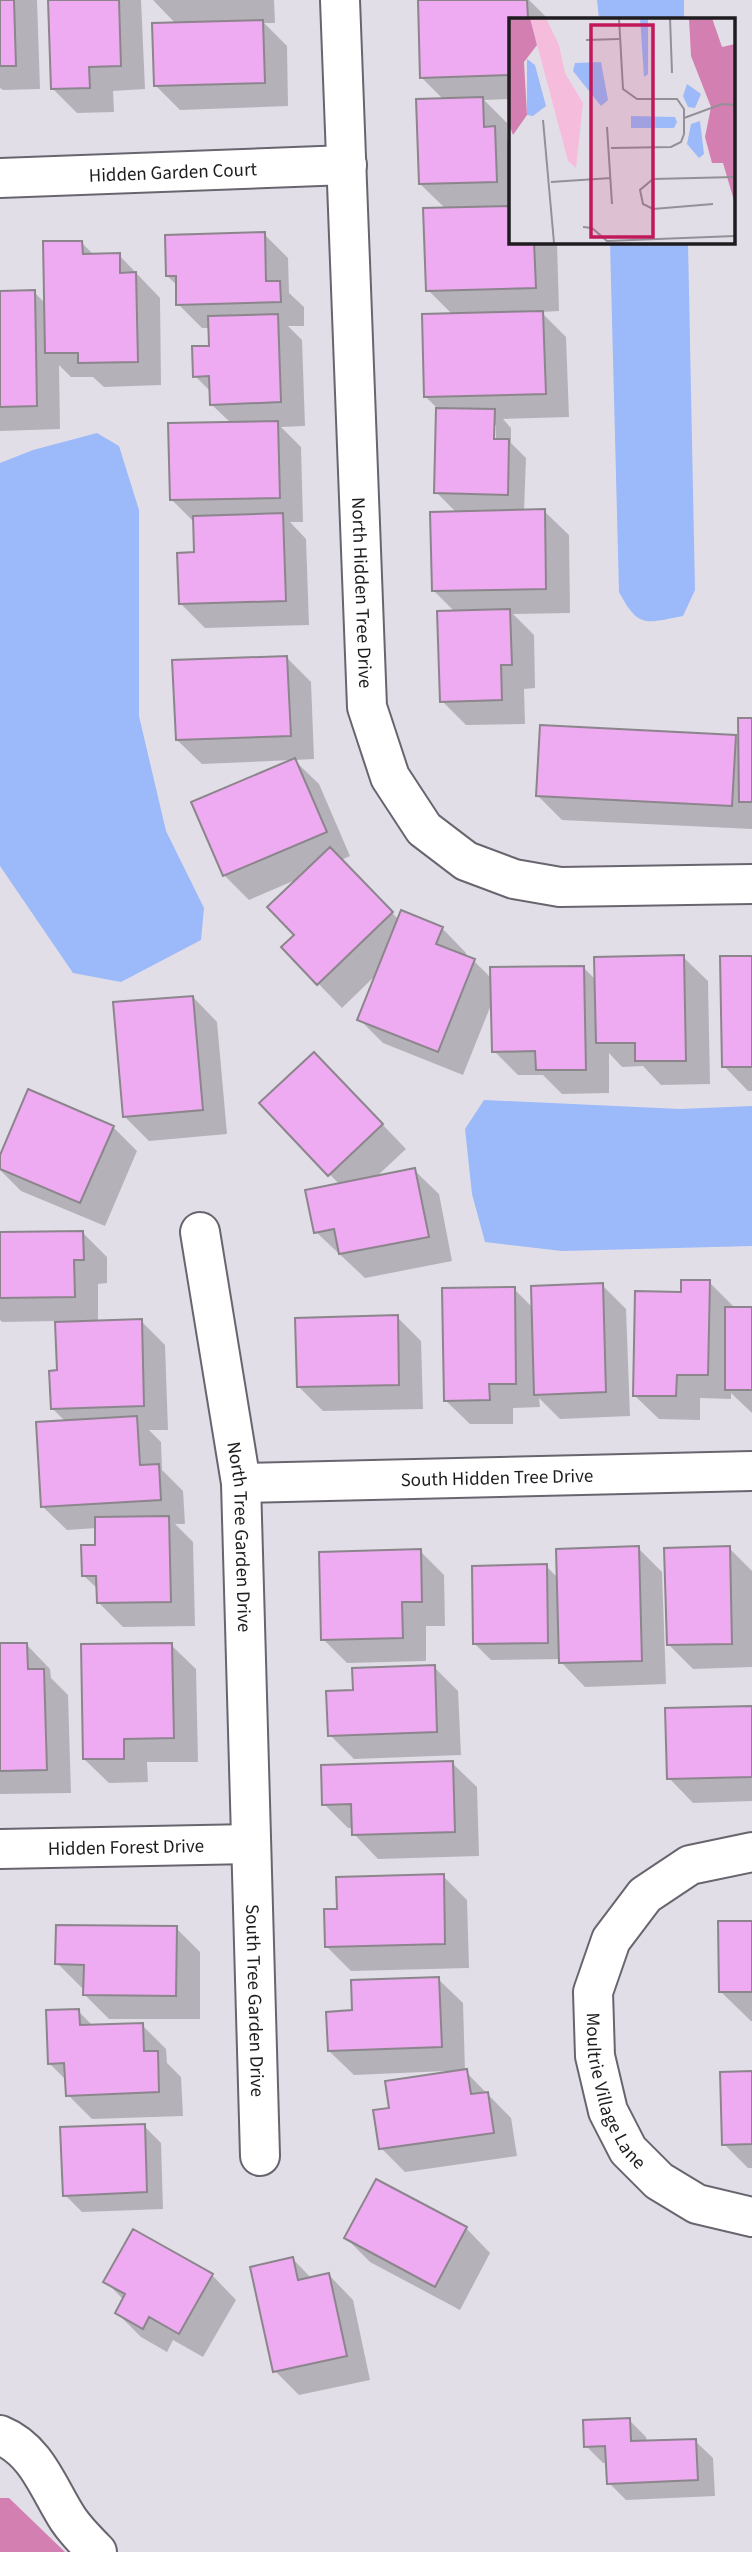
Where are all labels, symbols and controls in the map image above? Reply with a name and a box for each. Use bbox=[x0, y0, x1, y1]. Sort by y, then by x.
inset map bbox=[509, 18, 734, 243]
street label: Hidden Garden Court bbox=[88, 156, 258, 190]
street label: North Hidden Tree Drive bbox=[344, 497, 378, 689]
street label: North Tree Garden Drive bbox=[219, 1440, 257, 1633]
street label: South Hidden Tree Drive bbox=[400, 1463, 594, 1494]
street label: Hidden Forest Drive bbox=[48, 1833, 204, 1863]
street label: South Tree Garden Drive bbox=[238, 1904, 270, 2097]
street label: Moultrie Village Lane bbox=[579, 2012, 652, 2176]

